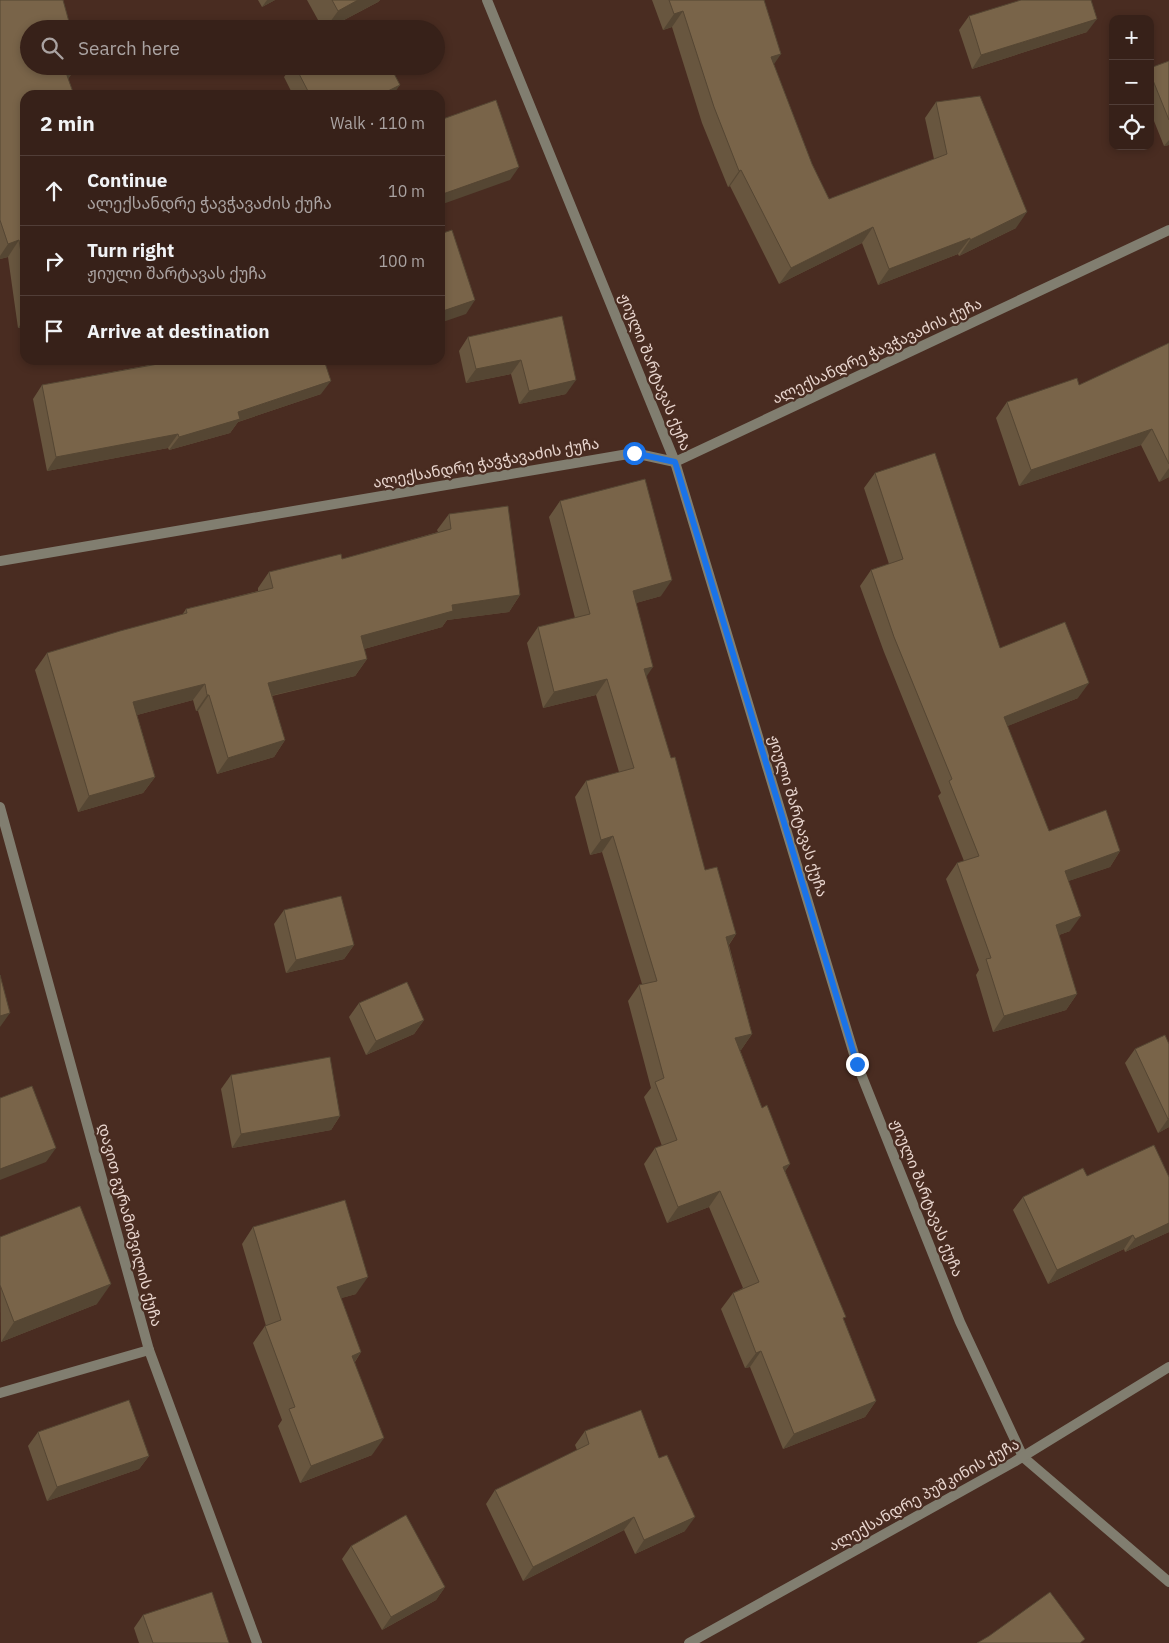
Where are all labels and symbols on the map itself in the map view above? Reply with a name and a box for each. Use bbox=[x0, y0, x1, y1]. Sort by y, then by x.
street label: ჟიული შარტავას ქუჩა bbox=[615, 290, 696, 453]
street label: ალექსანდრე ჭავჭავაძის ქუჩა bbox=[769, 293, 985, 408]
street label: ალექსანდრე ჭავჭავაძის ქუჩა bbox=[371, 433, 601, 492]
route start bbox=[623, 442, 646, 465]
street label: ჟიული შარტავას ქუჩა bbox=[765, 733, 832, 899]
route end bbox=[846, 1053, 869, 1076]
street label: ჟიული შარტავას ქუჩა bbox=[887, 1116, 968, 1279]
street label: დავით გურამიშვილის ქუჩა bbox=[94, 1121, 167, 1329]
street label: ალექსანდრე პუშკინის ქუჩა bbox=[825, 1434, 1022, 1555]

